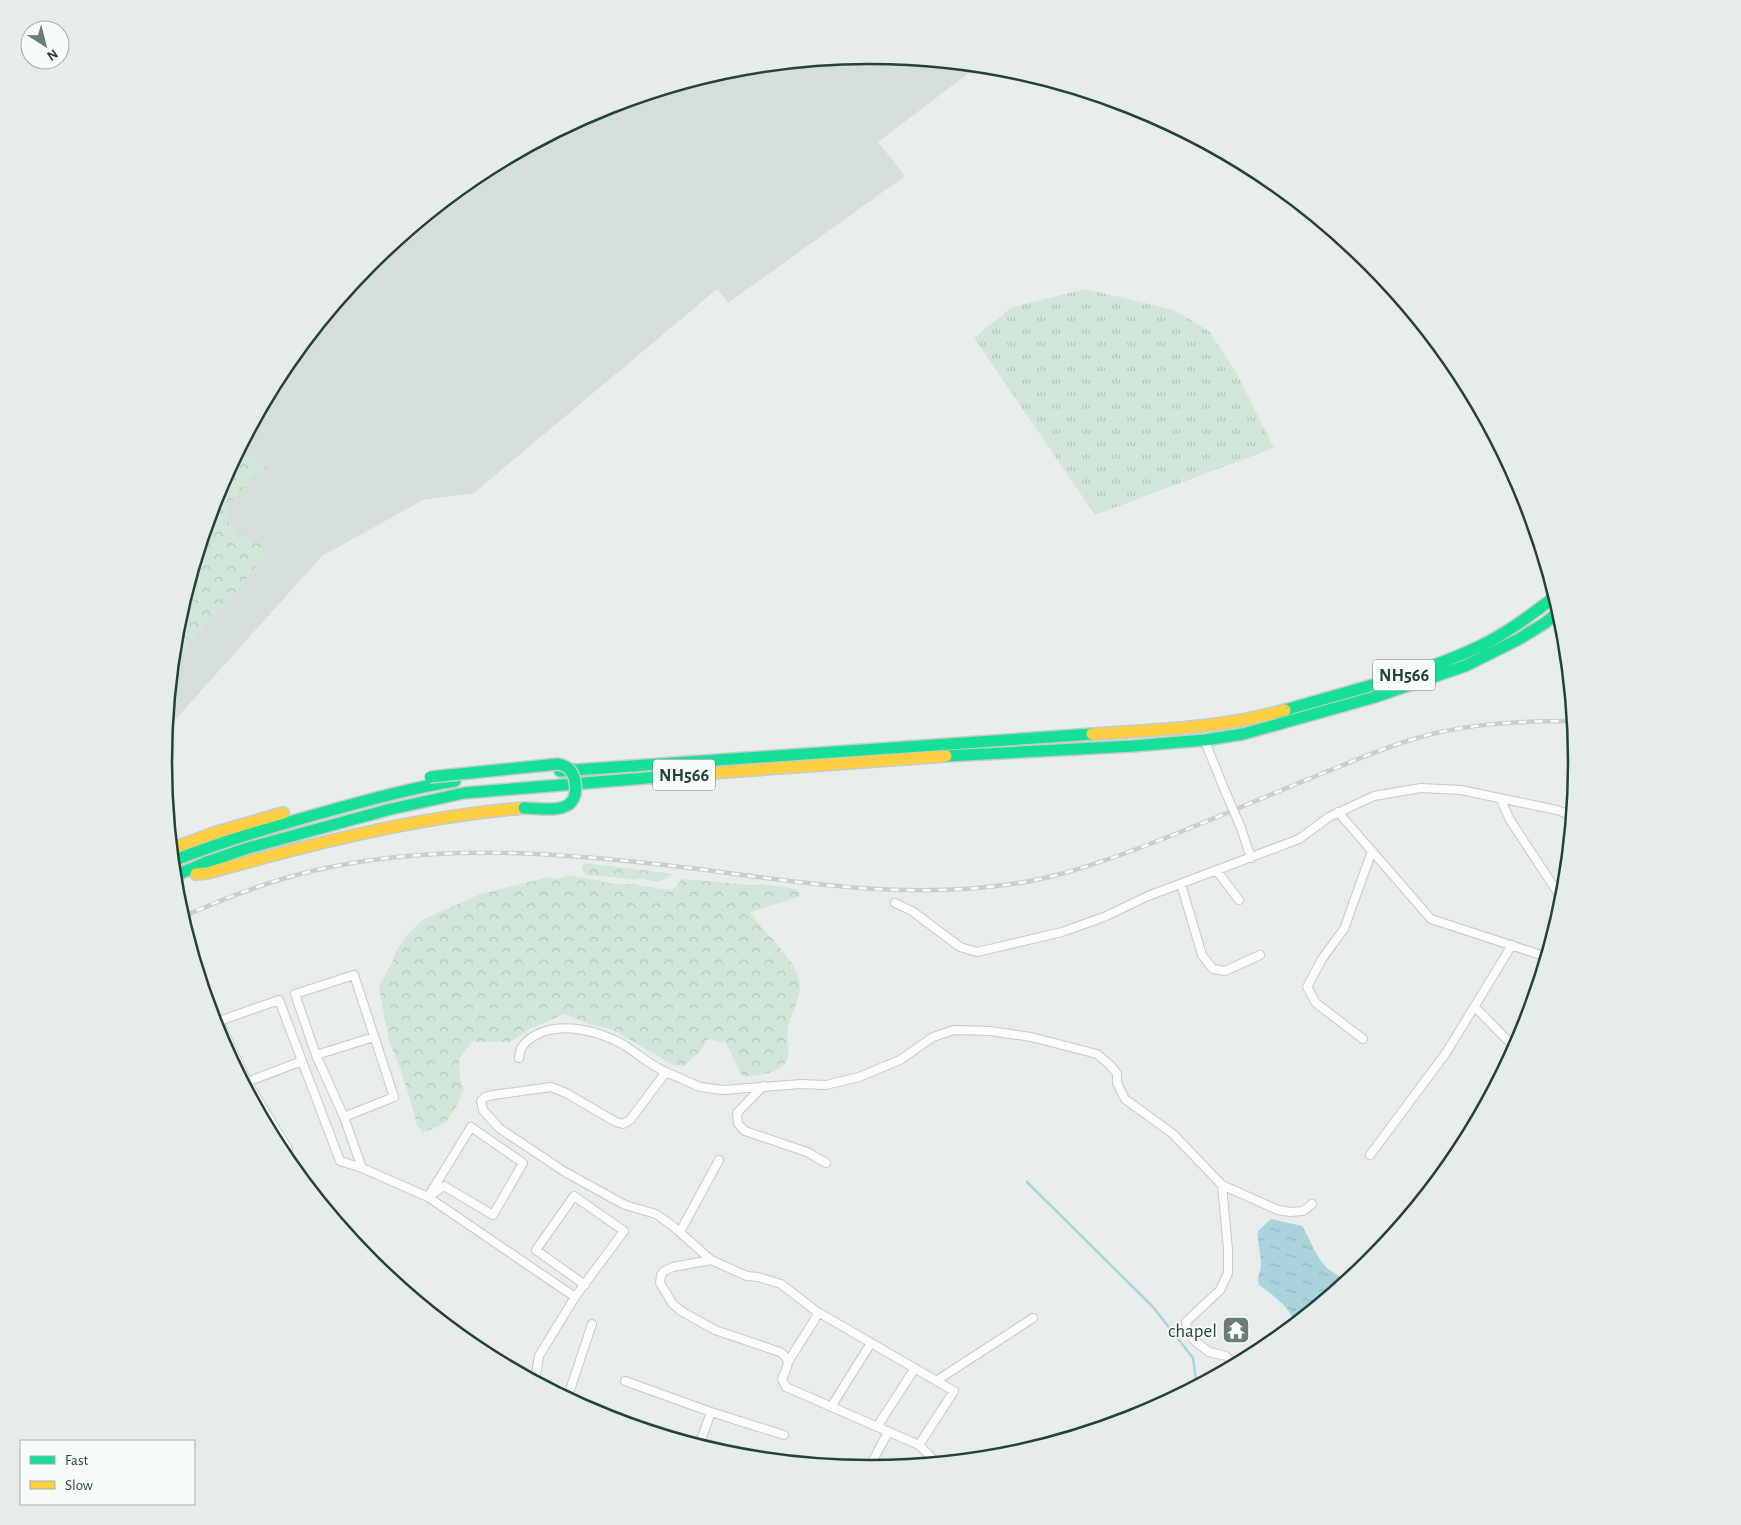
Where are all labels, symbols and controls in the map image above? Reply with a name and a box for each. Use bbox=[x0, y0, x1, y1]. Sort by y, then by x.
north arrow bbox=[20, 20, 70, 70]
text: N bbox=[44, 46, 60, 63]
road number: NH566 bbox=[1373, 660, 1435, 690]
road number: NH566 bbox=[653, 760, 715, 790]
temple icon: chapel bbox=[1221, 1315, 1251, 1345]
place label: chapel bbox=[1168, 1322, 1217, 1341]
legend bbox=[20, 1440, 195, 1505]
text: Fast bbox=[65, 1453, 89, 1468]
text: Slow bbox=[65, 1478, 93, 1493]

